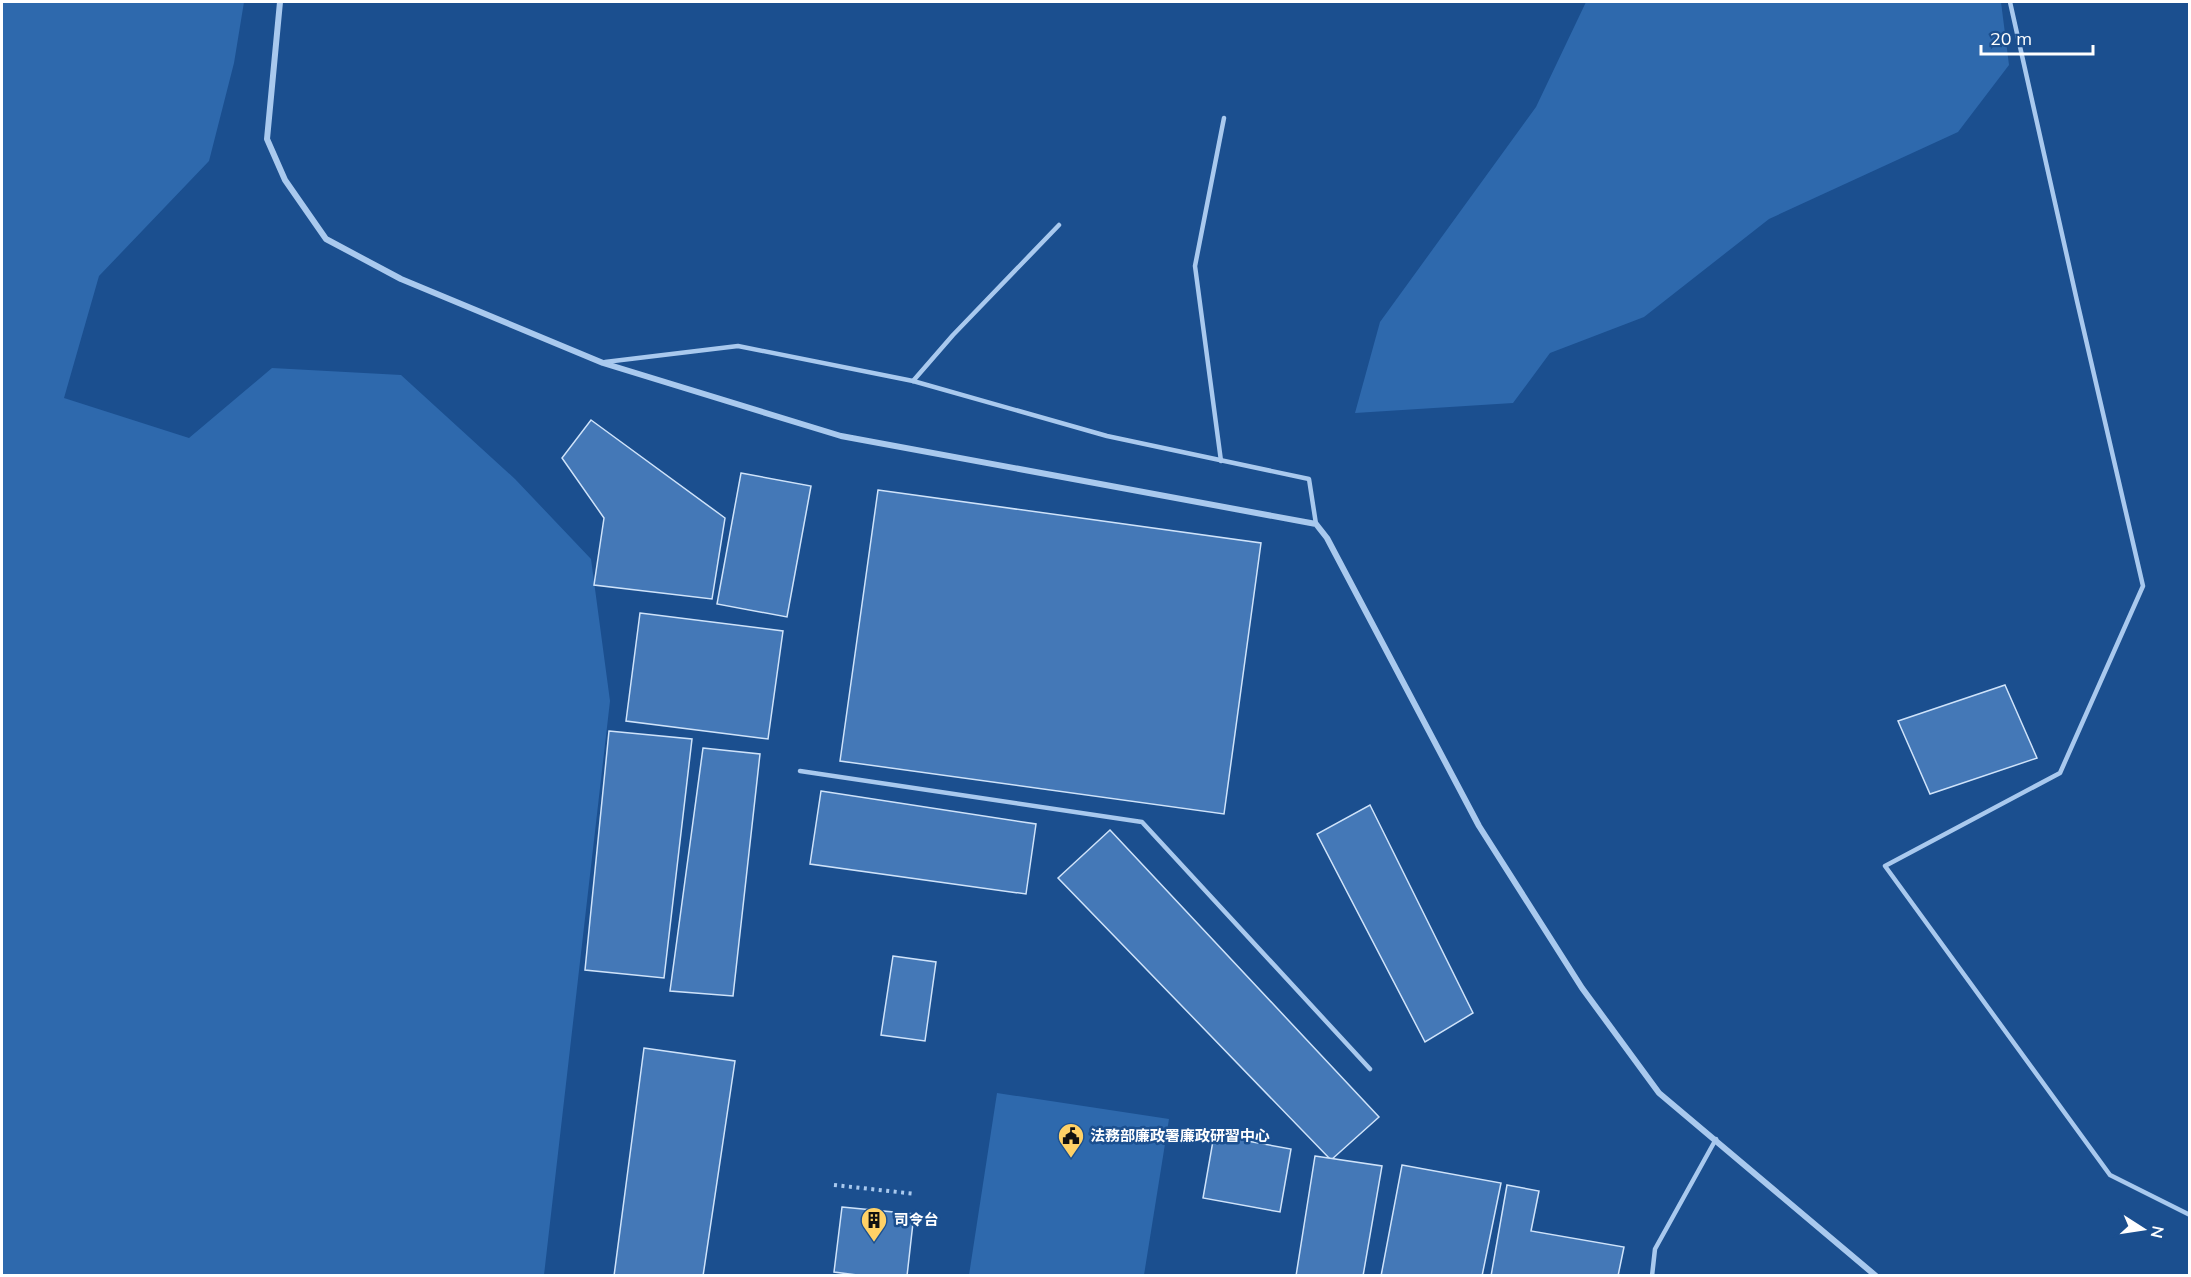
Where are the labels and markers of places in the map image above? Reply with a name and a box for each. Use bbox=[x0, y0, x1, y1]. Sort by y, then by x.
public building icon: 法務部廉政署廉政研習中心 bbox=[1056, 1121, 1086, 1159]
place label: 法務部廉政署廉政研習中心 bbox=[1090, 1126, 1270, 1145]
building icon: 司令台 bbox=[859, 1205, 889, 1243]
place label: 司令台 bbox=[894, 1210, 939, 1229]

